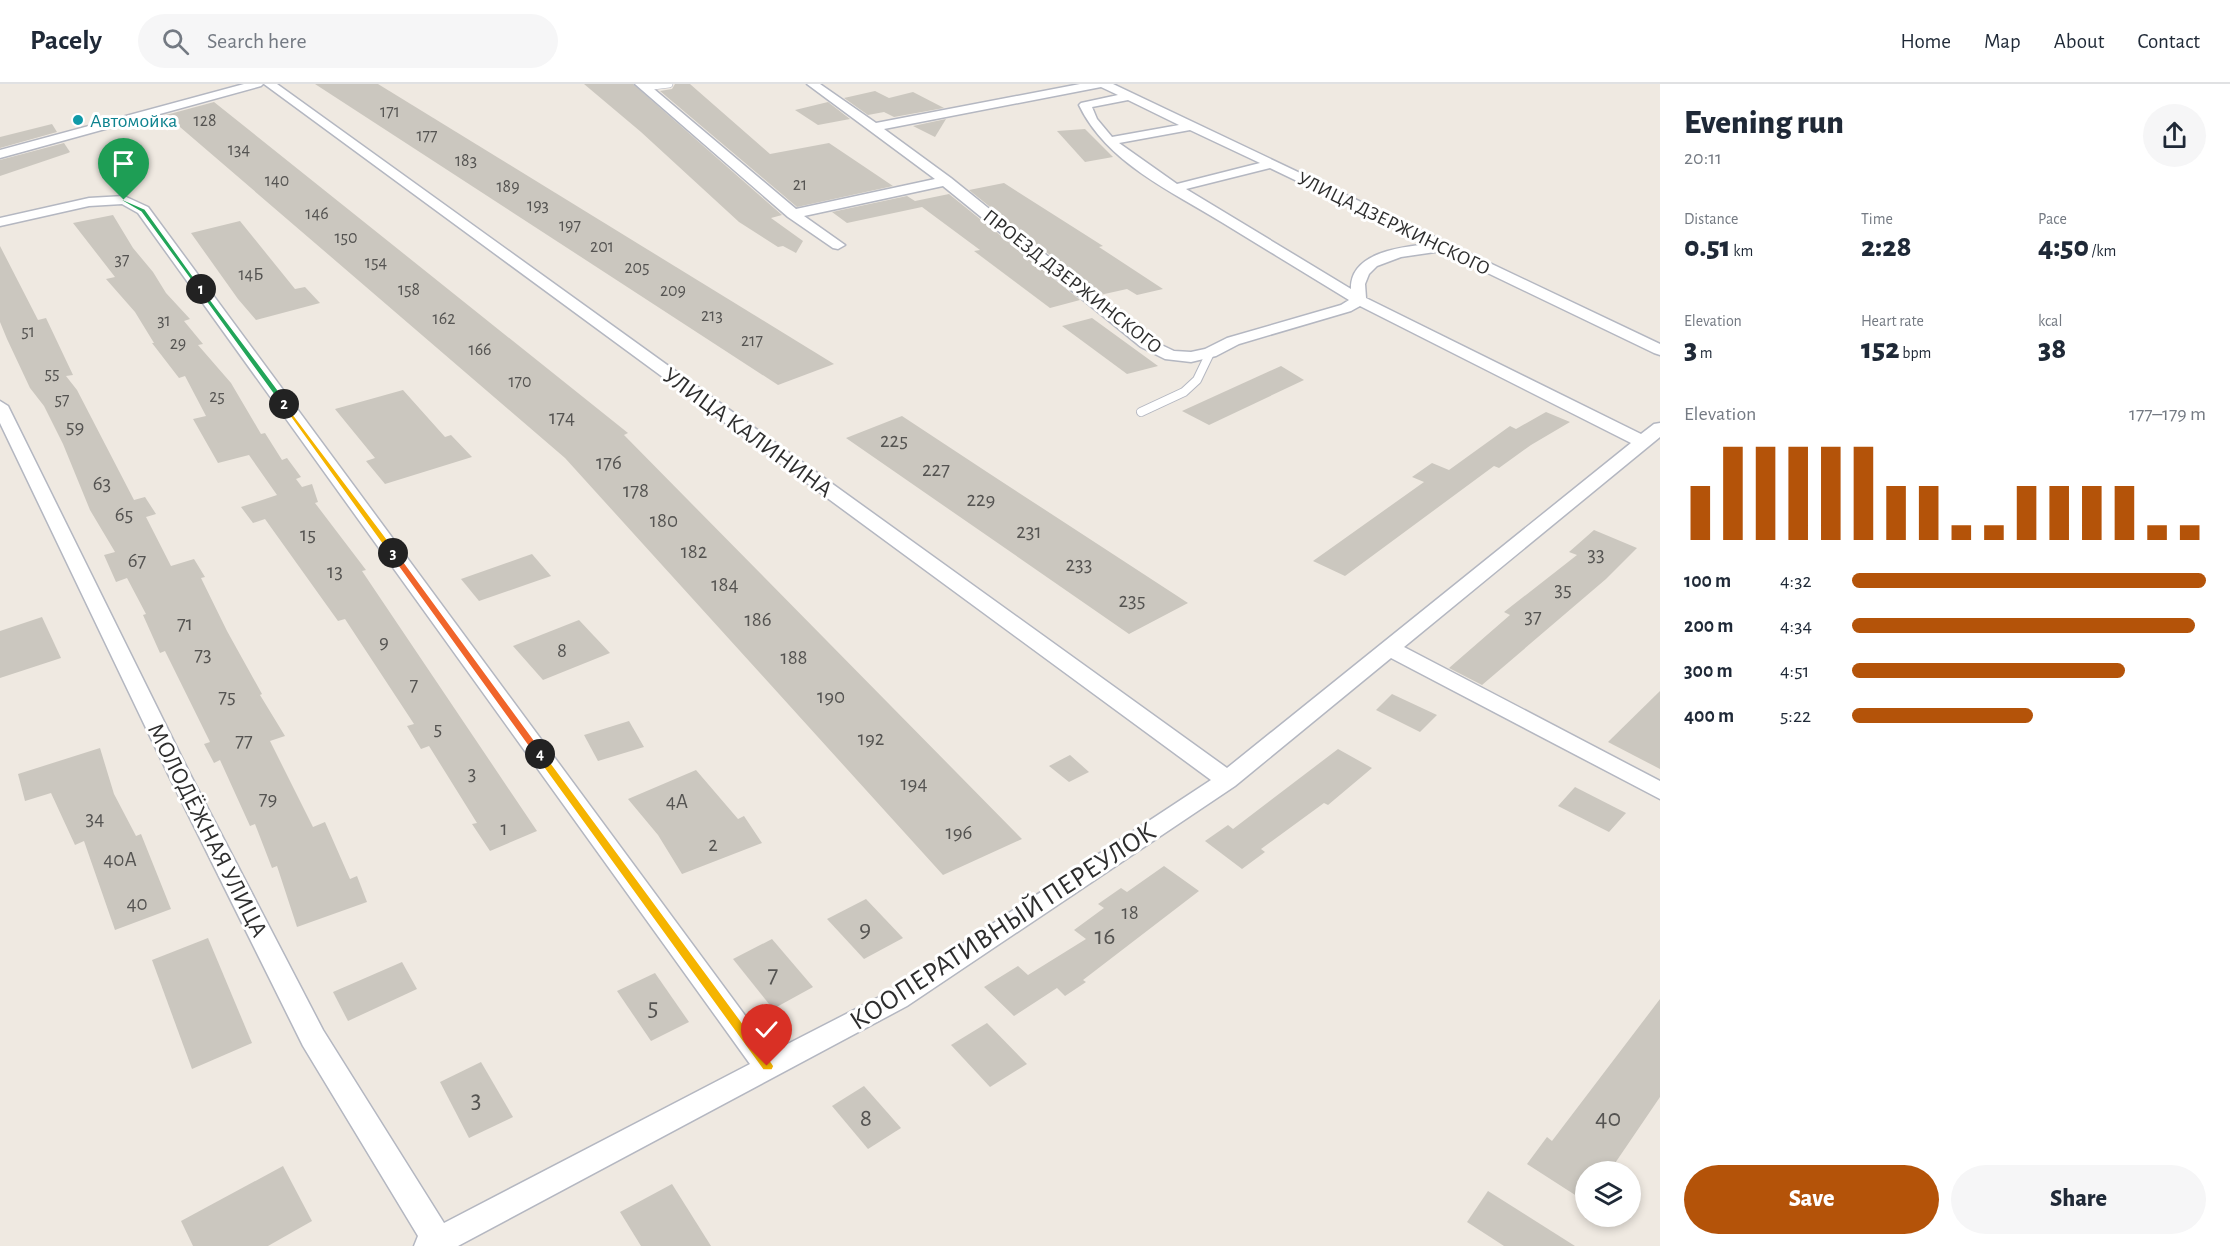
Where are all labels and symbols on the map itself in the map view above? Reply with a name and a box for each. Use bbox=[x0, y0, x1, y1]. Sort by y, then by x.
house number: 171 bbox=[380, 103, 400, 121]
place label: Автомойка bbox=[90, 111, 177, 131]
house number: 128 bbox=[194, 112, 216, 130]
marker: Автомойка bbox=[71, 113, 85, 127]
house number: 177 bbox=[416, 127, 438, 145]
pin bbox=[98, 138, 149, 200]
house number: 134 bbox=[228, 141, 250, 159]
house number: 183 bbox=[455, 152, 477, 170]
street label: УЛИЦА ДЗЕРЖИНСКОГО bbox=[1294, 168, 1493, 279]
house number: 140 bbox=[265, 172, 289, 190]
house number: 21 bbox=[793, 176, 807, 194]
house number: 189 bbox=[496, 178, 520, 196]
house number: 193 bbox=[527, 197, 549, 215]
house number: 146 bbox=[305, 205, 329, 223]
street label: ПРОЕЗД ДЗЕРЖИНСКОГО bbox=[979, 206, 1165, 358]
house number: 197 bbox=[559, 217, 581, 235]
house number: 150 bbox=[334, 229, 358, 247]
house number: 201 bbox=[590, 238, 614, 256]
house number: 37 bbox=[115, 251, 129, 269]
house number: 154 bbox=[365, 254, 388, 272]
house number: 205 bbox=[624, 259, 650, 277]
house number: 14Б bbox=[238, 266, 264, 284]
pin: 1 bbox=[186, 274, 216, 304]
house number: 158 bbox=[398, 281, 420, 299]
house number: 209 bbox=[660, 282, 686, 300]
house number: 213 bbox=[701, 307, 723, 325]
house number: 162 bbox=[433, 310, 455, 328]
house number: 31 bbox=[157, 312, 171, 330]
house number: 51 bbox=[21, 323, 35, 341]
house number: 217 bbox=[741, 332, 763, 350]
house number: 29 bbox=[170, 335, 186, 353]
house number: 166 bbox=[468, 341, 492, 359]
street label: УЛИЦА КАЛИНИНА bbox=[658, 363, 837, 502]
house number: 55 bbox=[44, 365, 60, 383]
house number: 170 bbox=[508, 373, 532, 391]
house number: 25 bbox=[209, 388, 225, 406]
pin: 2 bbox=[269, 389, 299, 419]
house number: 57 bbox=[54, 391, 70, 409]
house number: 174 bbox=[549, 407, 575, 428]
house number: 59 bbox=[66, 416, 84, 437]
house number: 225 bbox=[880, 430, 908, 451]
house number: 176 bbox=[596, 452, 622, 473]
house number: 227 bbox=[922, 459, 950, 480]
house number: 63 bbox=[93, 473, 111, 494]
house number: 178 bbox=[623, 480, 649, 501]
house number: 229 bbox=[967, 489, 995, 510]
house number: 65 bbox=[115, 504, 133, 525]
house number: 180 bbox=[650, 510, 678, 531]
house number: 231 bbox=[1016, 521, 1042, 542]
house number: 15 bbox=[300, 524, 316, 545]
pin: 3 bbox=[378, 538, 408, 568]
house number: 182 bbox=[681, 541, 707, 562]
house number: 33 bbox=[1587, 544, 1605, 565]
house number: 67 bbox=[128, 550, 147, 571]
house number: 233 bbox=[1066, 554, 1092, 575]
house number: 13 bbox=[327, 561, 343, 582]
house number: 184 bbox=[711, 574, 739, 595]
house number: 35 bbox=[1554, 579, 1572, 600]
house number: 235 bbox=[1119, 590, 1146, 611]
house number: 37 bbox=[1524, 606, 1542, 627]
house number: 186 bbox=[744, 609, 772, 630]
house number: 71 bbox=[177, 613, 193, 634]
house number: 9 bbox=[379, 631, 389, 652]
house number: 8 bbox=[557, 640, 567, 661]
house number: 73 bbox=[194, 644, 212, 665]
house number: 188 bbox=[780, 647, 808, 668]
house number: 7 bbox=[410, 674, 419, 695]
house number: 75 bbox=[218, 686, 236, 707]
house number: 190 bbox=[817, 686, 845, 707]
house number: 5 bbox=[434, 718, 442, 739]
street label: МОЛОДЁЖНАЯ УЛИЦА bbox=[143, 719, 272, 941]
house number: 192 bbox=[858, 728, 884, 749]
house number: 77 bbox=[235, 730, 253, 751]
pin: 4 bbox=[525, 739, 555, 769]
house number: 3 bbox=[468, 763, 476, 784]
house number: 194 bbox=[900, 773, 928, 794]
house number: 79 bbox=[259, 788, 277, 809]
house number: 4А bbox=[666, 791, 688, 812]
house number: 34 bbox=[86, 808, 104, 829]
street label: КООПЕРАТИВНЫЙ ПЕРЕУЛОК bbox=[845, 817, 1161, 1036]
house number: 1 bbox=[500, 818, 508, 839]
house number: 196 bbox=[946, 822, 972, 843]
house number: 2 bbox=[708, 834, 718, 855]
house number: 40А bbox=[103, 849, 137, 870]
house number: 40 bbox=[126, 893, 148, 914]
house number: 18 bbox=[1121, 902, 1139, 923]
house number: 9 bbox=[859, 916, 871, 942]
house number: 16 bbox=[1094, 923, 1116, 949]
house number: 7 bbox=[768, 961, 779, 987]
house number: 5 bbox=[648, 994, 658, 1020]
pin bbox=[741, 1004, 792, 1066]
house number: 3 bbox=[471, 1087, 481, 1113]
house number: 8 bbox=[860, 1105, 872, 1131]
house number: 40 bbox=[1595, 1105, 1621, 1131]

